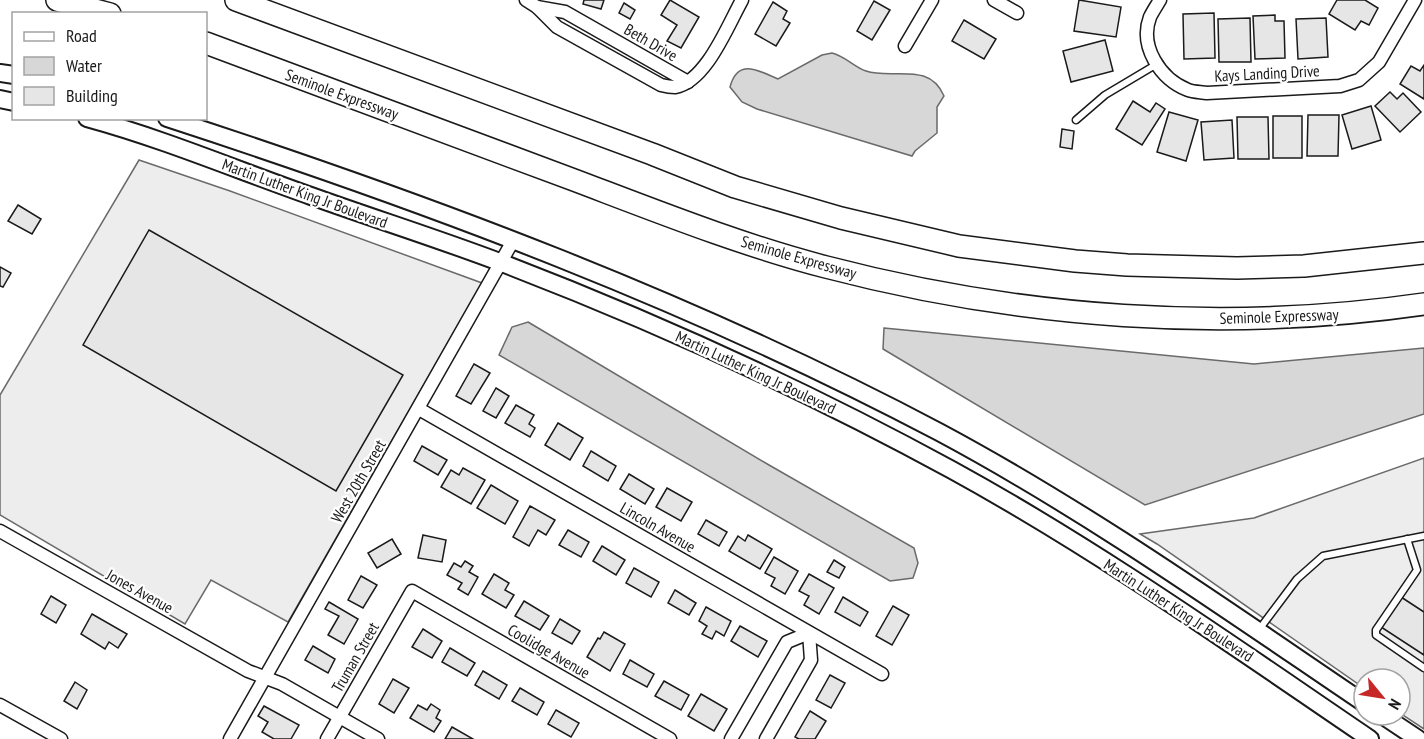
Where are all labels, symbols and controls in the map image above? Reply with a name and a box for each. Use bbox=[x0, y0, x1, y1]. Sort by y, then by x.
legend bbox=[12, 12, 207, 120]
street label: Beth Drive bbox=[621, 19, 681, 65]
text: Road bbox=[66, 24, 97, 47]
text: Water bbox=[66, 54, 102, 77]
street label: Kays Landing Drive bbox=[1214, 60, 1320, 86]
street label: Seminole Expressway bbox=[283, 64, 401, 124]
text: Building bbox=[66, 84, 118, 107]
street label: Martin Luther King Jr Boulevard bbox=[220, 154, 390, 232]
street label: Seminole Expressway bbox=[739, 231, 859, 283]
street label: Seminole Expressway bbox=[1219, 304, 1339, 328]
street label: Martin Luther King Jr Boulevard bbox=[673, 326, 839, 418]
street label: West 20th Street bbox=[326, 436, 390, 526]
street label: Lincoln Avenue bbox=[617, 497, 699, 557]
street label: Martin Luther King Jr Boulevard bbox=[1100, 554, 1258, 666]
street label: Jones Avenue bbox=[102, 564, 177, 617]
street label: Truman Street bbox=[327, 618, 383, 696]
street label: Coolidge Avenue bbox=[504, 619, 594, 683]
north arrow bbox=[1352, 667, 1412, 727]
text: N bbox=[1384, 696, 1406, 713]

